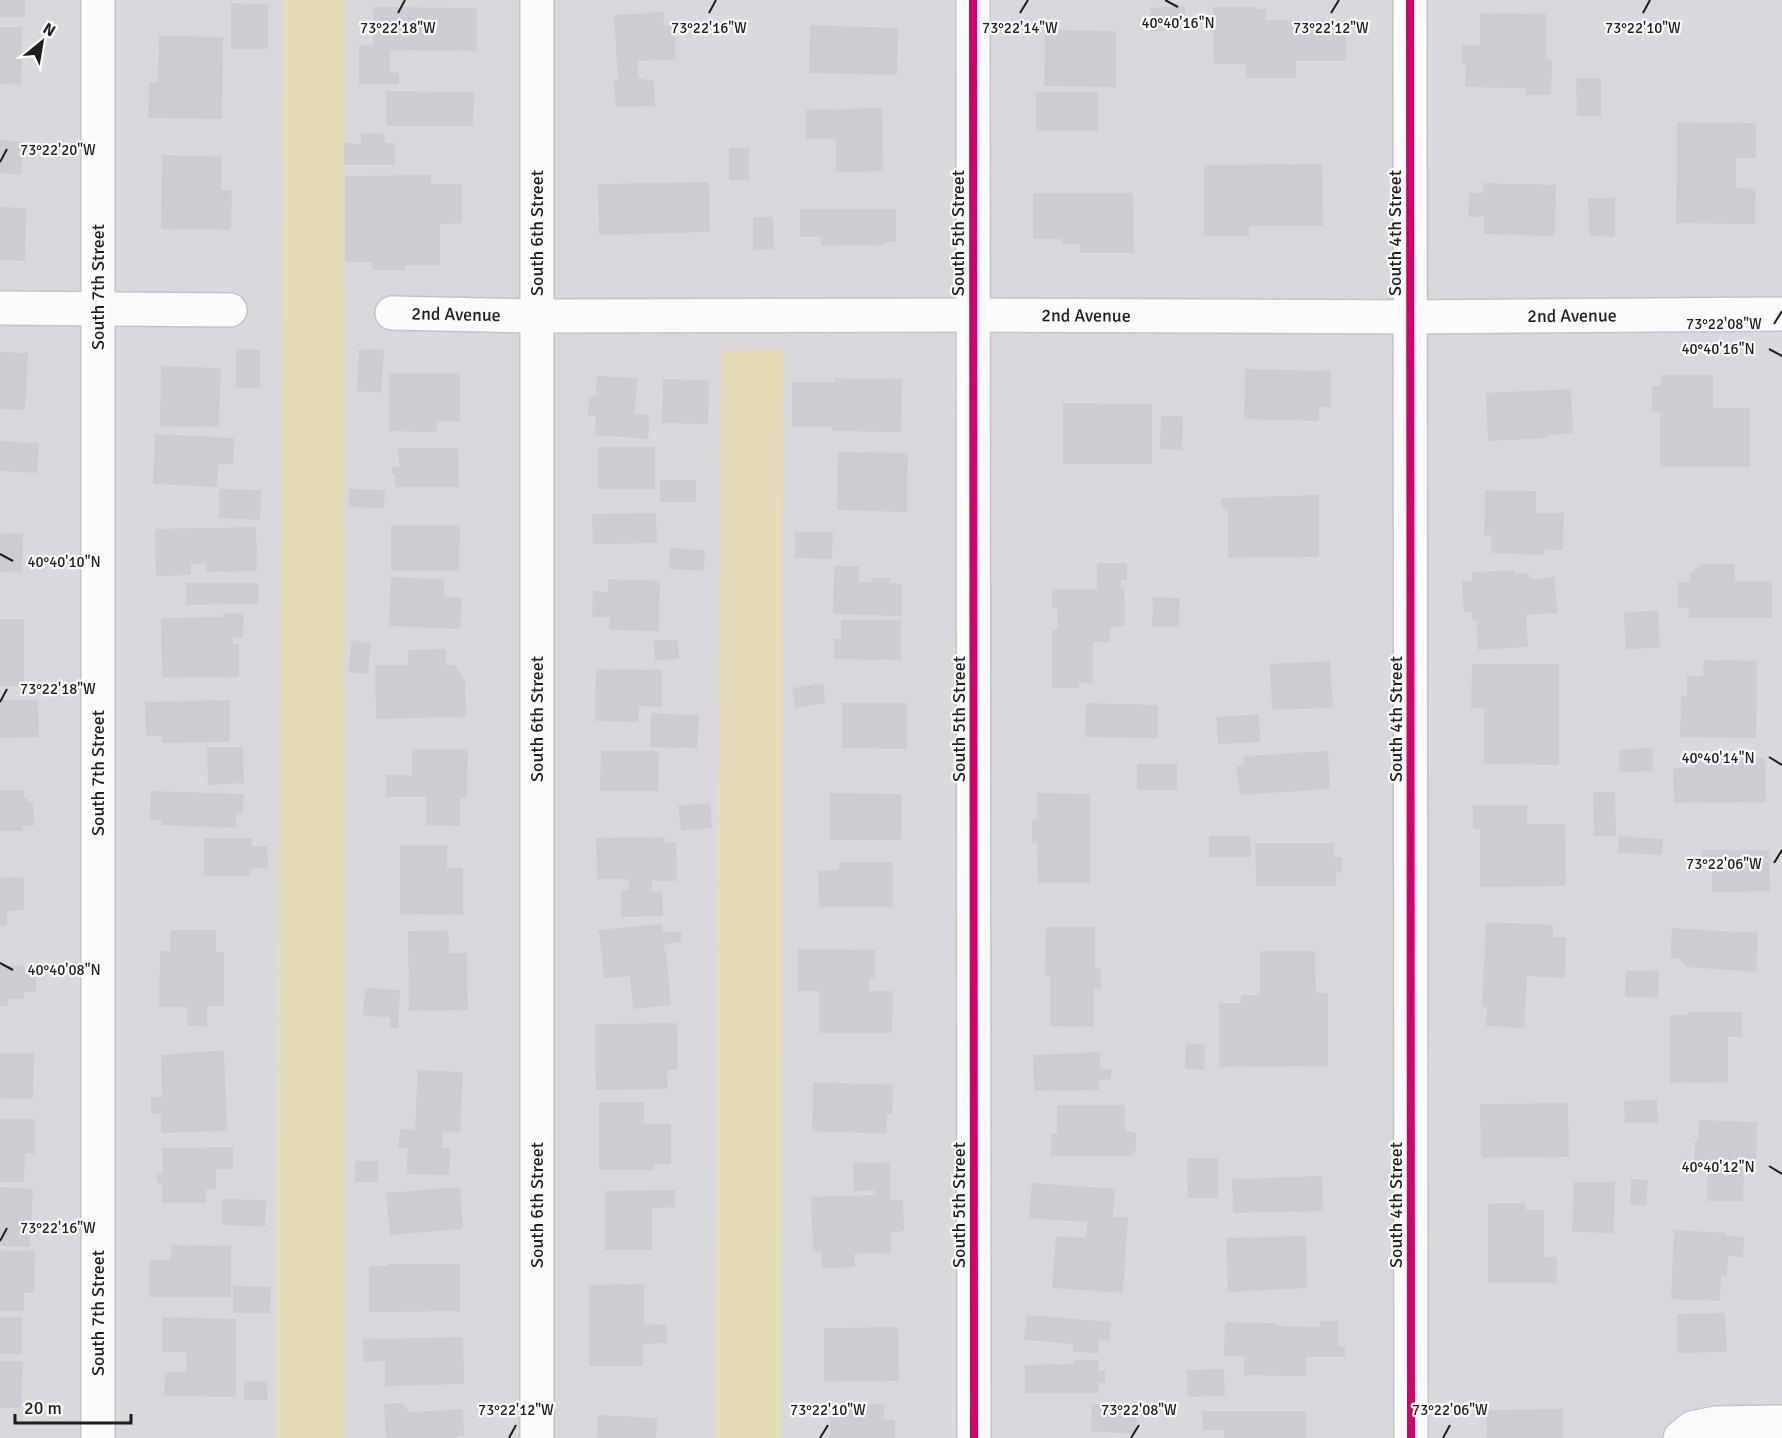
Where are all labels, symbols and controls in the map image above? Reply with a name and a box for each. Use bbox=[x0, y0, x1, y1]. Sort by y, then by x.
north arrow bbox=[12, 12, 72, 72]
text: 40°40'16"N bbox=[1141, 14, 1215, 32]
text: N bbox=[39, 18, 59, 41]
text: 73°22'18"W bbox=[360, 19, 436, 37]
text: 73°22'16"W bbox=[671, 19, 747, 37]
text: 73°22'14"W bbox=[982, 19, 1058, 37]
text: 73°22'12"W bbox=[1293, 19, 1369, 37]
text: 73°22'10"W bbox=[1605, 19, 1681, 37]
text: 73°22'20"W bbox=[20, 141, 96, 159]
street label: South 6th Street bbox=[526, 170, 548, 296]
street label: South 5th Street bbox=[947, 170, 969, 296]
street label: South 4th Street bbox=[1384, 170, 1406, 296]
street label: South 7th Street bbox=[87, 224, 109, 350]
street label: 2nd Avenue bbox=[411, 302, 501, 326]
street label: 2nd Avenue bbox=[1041, 304, 1131, 327]
street label: 2nd Avenue bbox=[1527, 304, 1617, 327]
text: 73°22'08"W bbox=[1686, 315, 1762, 333]
text: 40°40'16"N bbox=[1681, 340, 1755, 358]
text: 40°40'10"N bbox=[27, 553, 101, 571]
street label: South 6th Street bbox=[526, 656, 548, 782]
street label: South 5th Street bbox=[948, 656, 970, 782]
street label: South 4th Street bbox=[1385, 656, 1407, 782]
text: 73°22'18"W bbox=[20, 680, 96, 698]
street label: South 7th Street bbox=[87, 710, 109, 836]
text: 40°40'14"N bbox=[1681, 749, 1755, 767]
text: 73°22'06"W bbox=[1686, 855, 1762, 873]
text: 40°40'08"N bbox=[27, 961, 101, 979]
street label: South 6th Street bbox=[526, 1142, 548, 1268]
street label: South 5th Street bbox=[948, 1142, 970, 1268]
street label: South 4th Street bbox=[1385, 1142, 1407, 1268]
text: 40°40'12"N bbox=[1681, 1158, 1755, 1176]
text: 73°22'16"W bbox=[20, 1219, 96, 1237]
street label: South 7th Street bbox=[87, 1250, 109, 1376]
scale bar bbox=[15, 1387, 130, 1425]
text: 20 m bbox=[24, 1397, 62, 1419]
text: 73°22'12"W bbox=[478, 1401, 554, 1419]
text: 73°22'10"W bbox=[790, 1401, 866, 1419]
text: 73°22'08"W bbox=[1101, 1401, 1177, 1419]
text: 73°22'06"W bbox=[1412, 1401, 1488, 1419]

